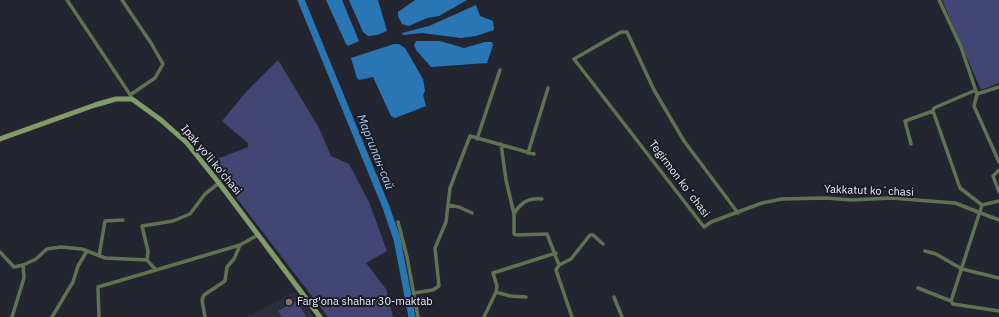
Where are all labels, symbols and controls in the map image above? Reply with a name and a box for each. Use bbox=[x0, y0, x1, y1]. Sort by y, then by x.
water label: Маргилан-сай bbox=[353, 112, 397, 192]
street label: Ipak yo'li ko'chasi bbox=[178, 122, 244, 198]
street label: Tegirmon koʻchasi bbox=[646, 138, 712, 220]
street label: Yakkatut koʻchasi bbox=[824, 183, 914, 199]
place label: Farg'ona shahar 30-maktab bbox=[297, 295, 433, 309]
marker: Farg'ona shahar 30-maktab bbox=[284, 297, 294, 307]

